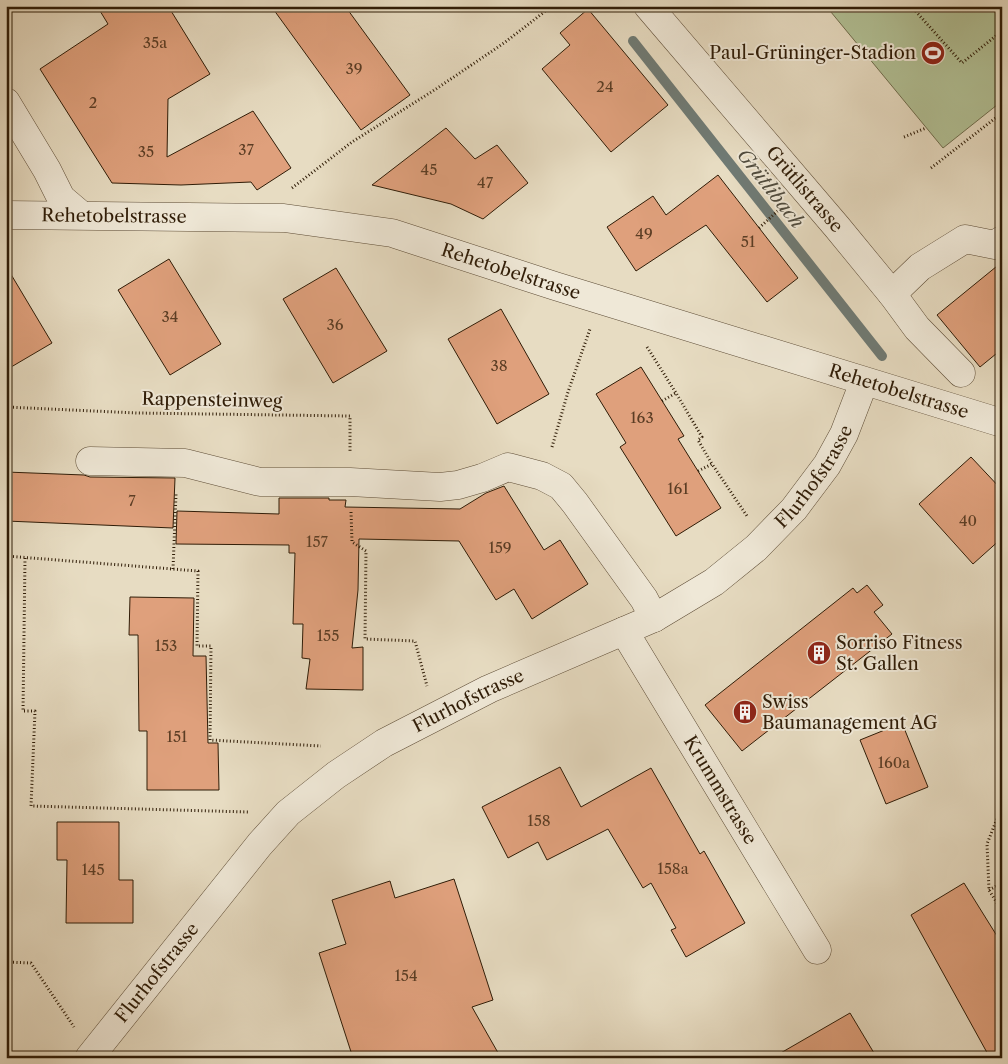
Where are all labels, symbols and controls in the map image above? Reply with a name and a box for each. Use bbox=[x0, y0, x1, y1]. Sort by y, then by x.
house number: 35a bbox=[143, 33, 167, 52]
sports icon: Paul-Grüninger-Stadion bbox=[920, 40, 946, 66]
place label: Paul-Grüninger-Stadion bbox=[709, 42, 916, 64]
house number: 39 bbox=[345, 59, 363, 78]
house number: 24 bbox=[596, 77, 614, 96]
house number: 2 bbox=[89, 93, 97, 112]
house number: 37 bbox=[238, 140, 254, 159]
street label: Grütlistrasse bbox=[762, 141, 848, 237]
house number: 35 bbox=[138, 142, 154, 161]
water label: Grütlibach bbox=[732, 144, 809, 233]
house number: 45 bbox=[421, 160, 437, 179]
house number: 47 bbox=[477, 173, 494, 192]
street label: Rehetobelstrasse bbox=[41, 204, 187, 228]
house number: 49 bbox=[635, 224, 653, 243]
house number: 51 bbox=[741, 232, 756, 251]
street label: Rehetobelstrasse bbox=[438, 239, 583, 304]
house number: 34 bbox=[162, 307, 178, 326]
house number: 36 bbox=[326, 315, 344, 334]
house number: 38 bbox=[490, 356, 508, 375]
street label: Rehetobelstrasse bbox=[826, 360, 971, 423]
street label: Rappensteinweg bbox=[141, 388, 283, 412]
house number: 163 bbox=[630, 408, 654, 427]
street label: Flurhofstrasse bbox=[770, 422, 857, 533]
house number: 161 bbox=[667, 479, 689, 498]
house number: 7 bbox=[128, 491, 136, 510]
house number: 40 bbox=[959, 511, 977, 530]
house number: 157 bbox=[306, 532, 329, 551]
house number: 159 bbox=[488, 538, 512, 557]
house number: 155 bbox=[317, 626, 339, 645]
place label: Sorriso Fitness St. Gallen bbox=[836, 632, 963, 675]
house number: 153 bbox=[155, 636, 177, 655]
building icon: Sorriso Fitness St. Gallen bbox=[806, 640, 832, 666]
street label: Flurhofstrasse bbox=[409, 664, 527, 737]
place label: Swiss Baumanagement AG bbox=[762, 691, 938, 734]
building icon: Swiss Baumanagement AG bbox=[732, 699, 758, 725]
house number: 151 bbox=[167, 727, 188, 746]
street label: Krummstrasse bbox=[679, 732, 762, 849]
house number: 160a bbox=[878, 753, 910, 772]
house number: 158 bbox=[527, 811, 551, 830]
house number: 158a bbox=[657, 859, 689, 878]
house number: 145 bbox=[81, 860, 105, 879]
street label: Flurhofstrasse bbox=[111, 919, 203, 1027]
house number: 154 bbox=[394, 966, 418, 985]

